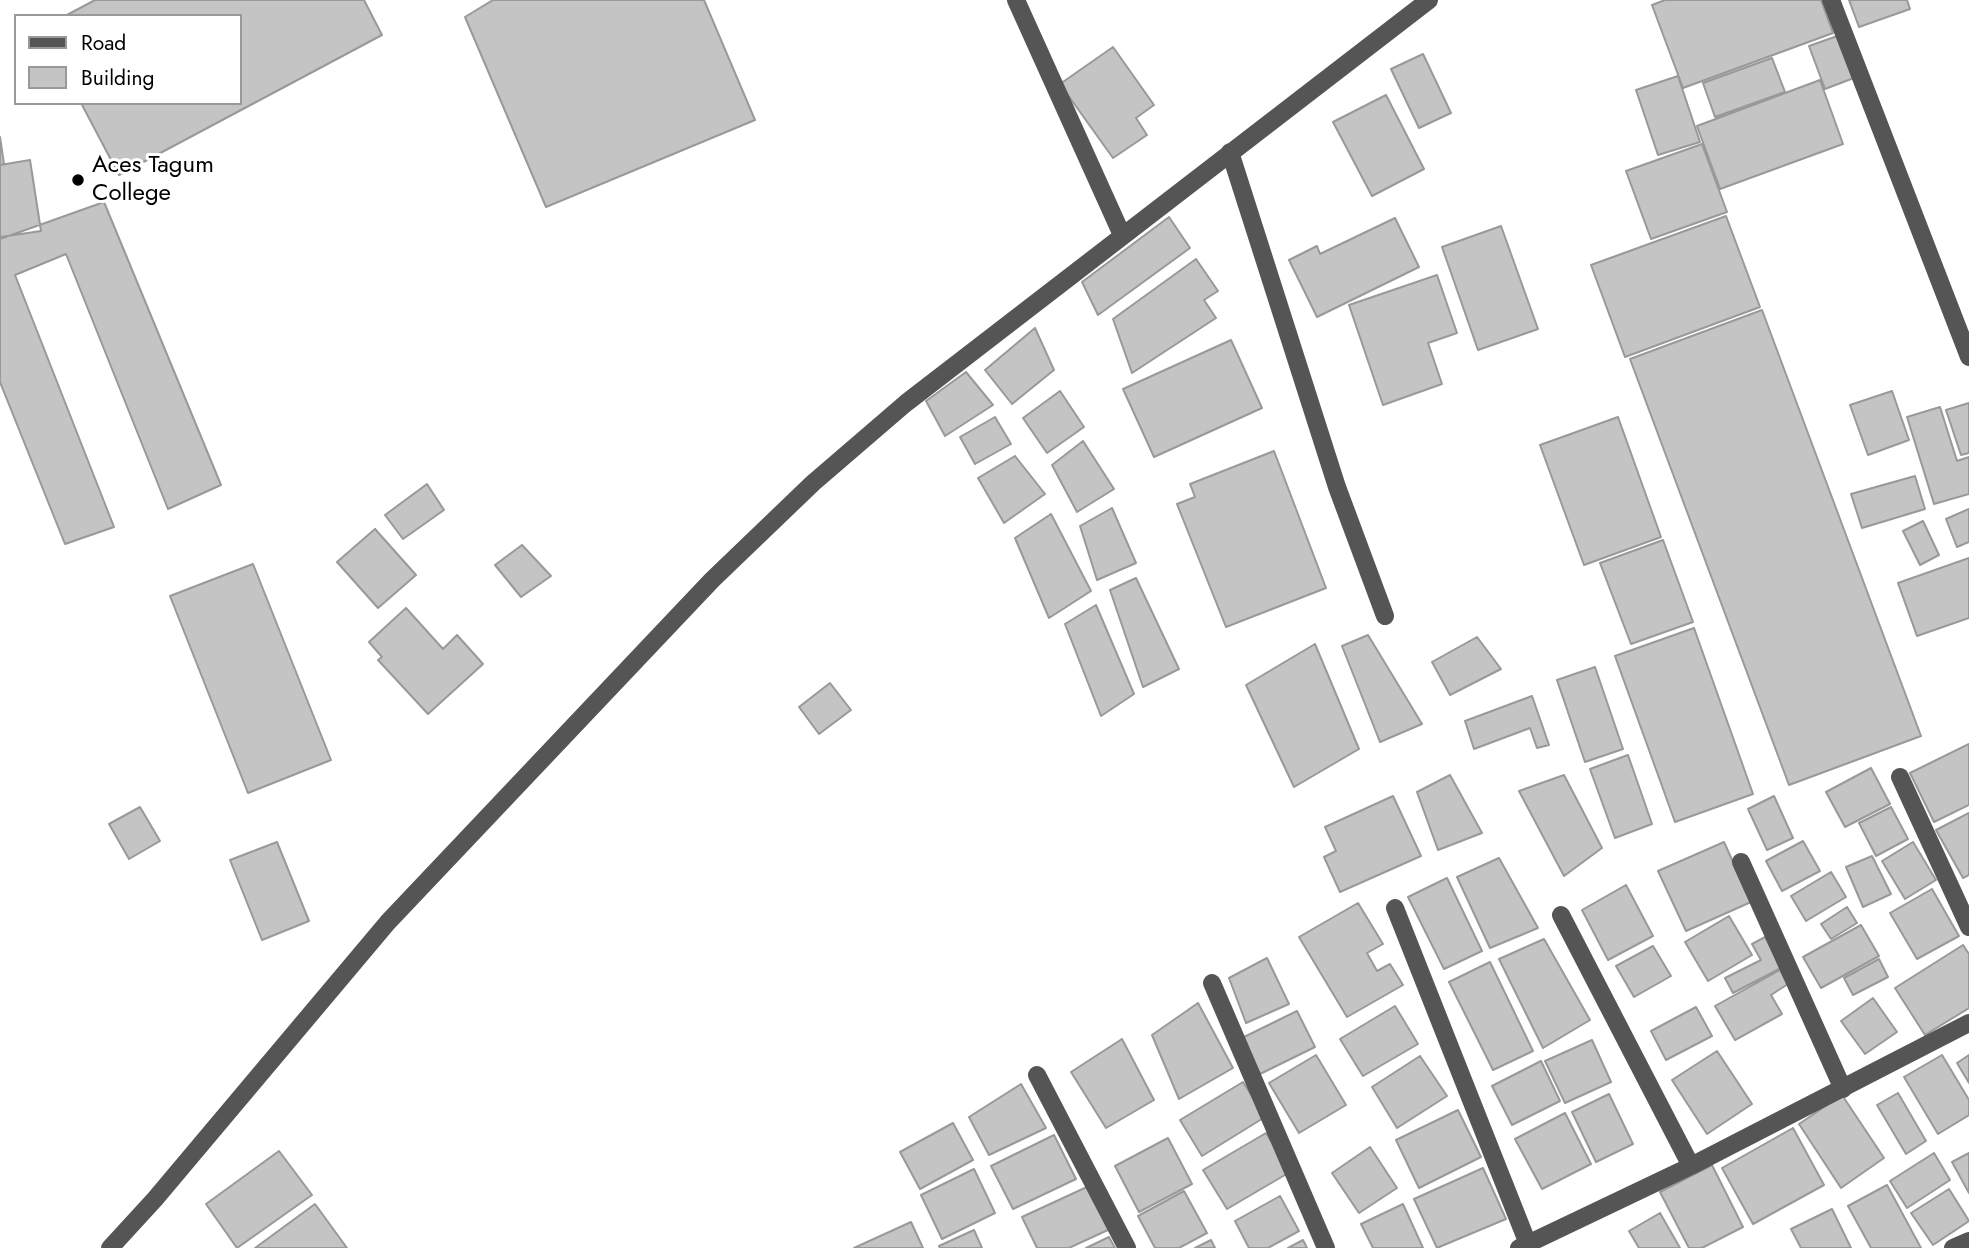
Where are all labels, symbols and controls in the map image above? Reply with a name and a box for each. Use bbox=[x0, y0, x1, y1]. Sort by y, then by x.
legend bbox=[14, 14, 242, 105]
text: Road bbox=[81, 28, 126, 58]
text: Building bbox=[81, 63, 154, 93]
place label: Aces Tagum College bbox=[92, 152, 214, 208]
marker: Aces Tagum College bbox=[70, 172, 86, 188]

